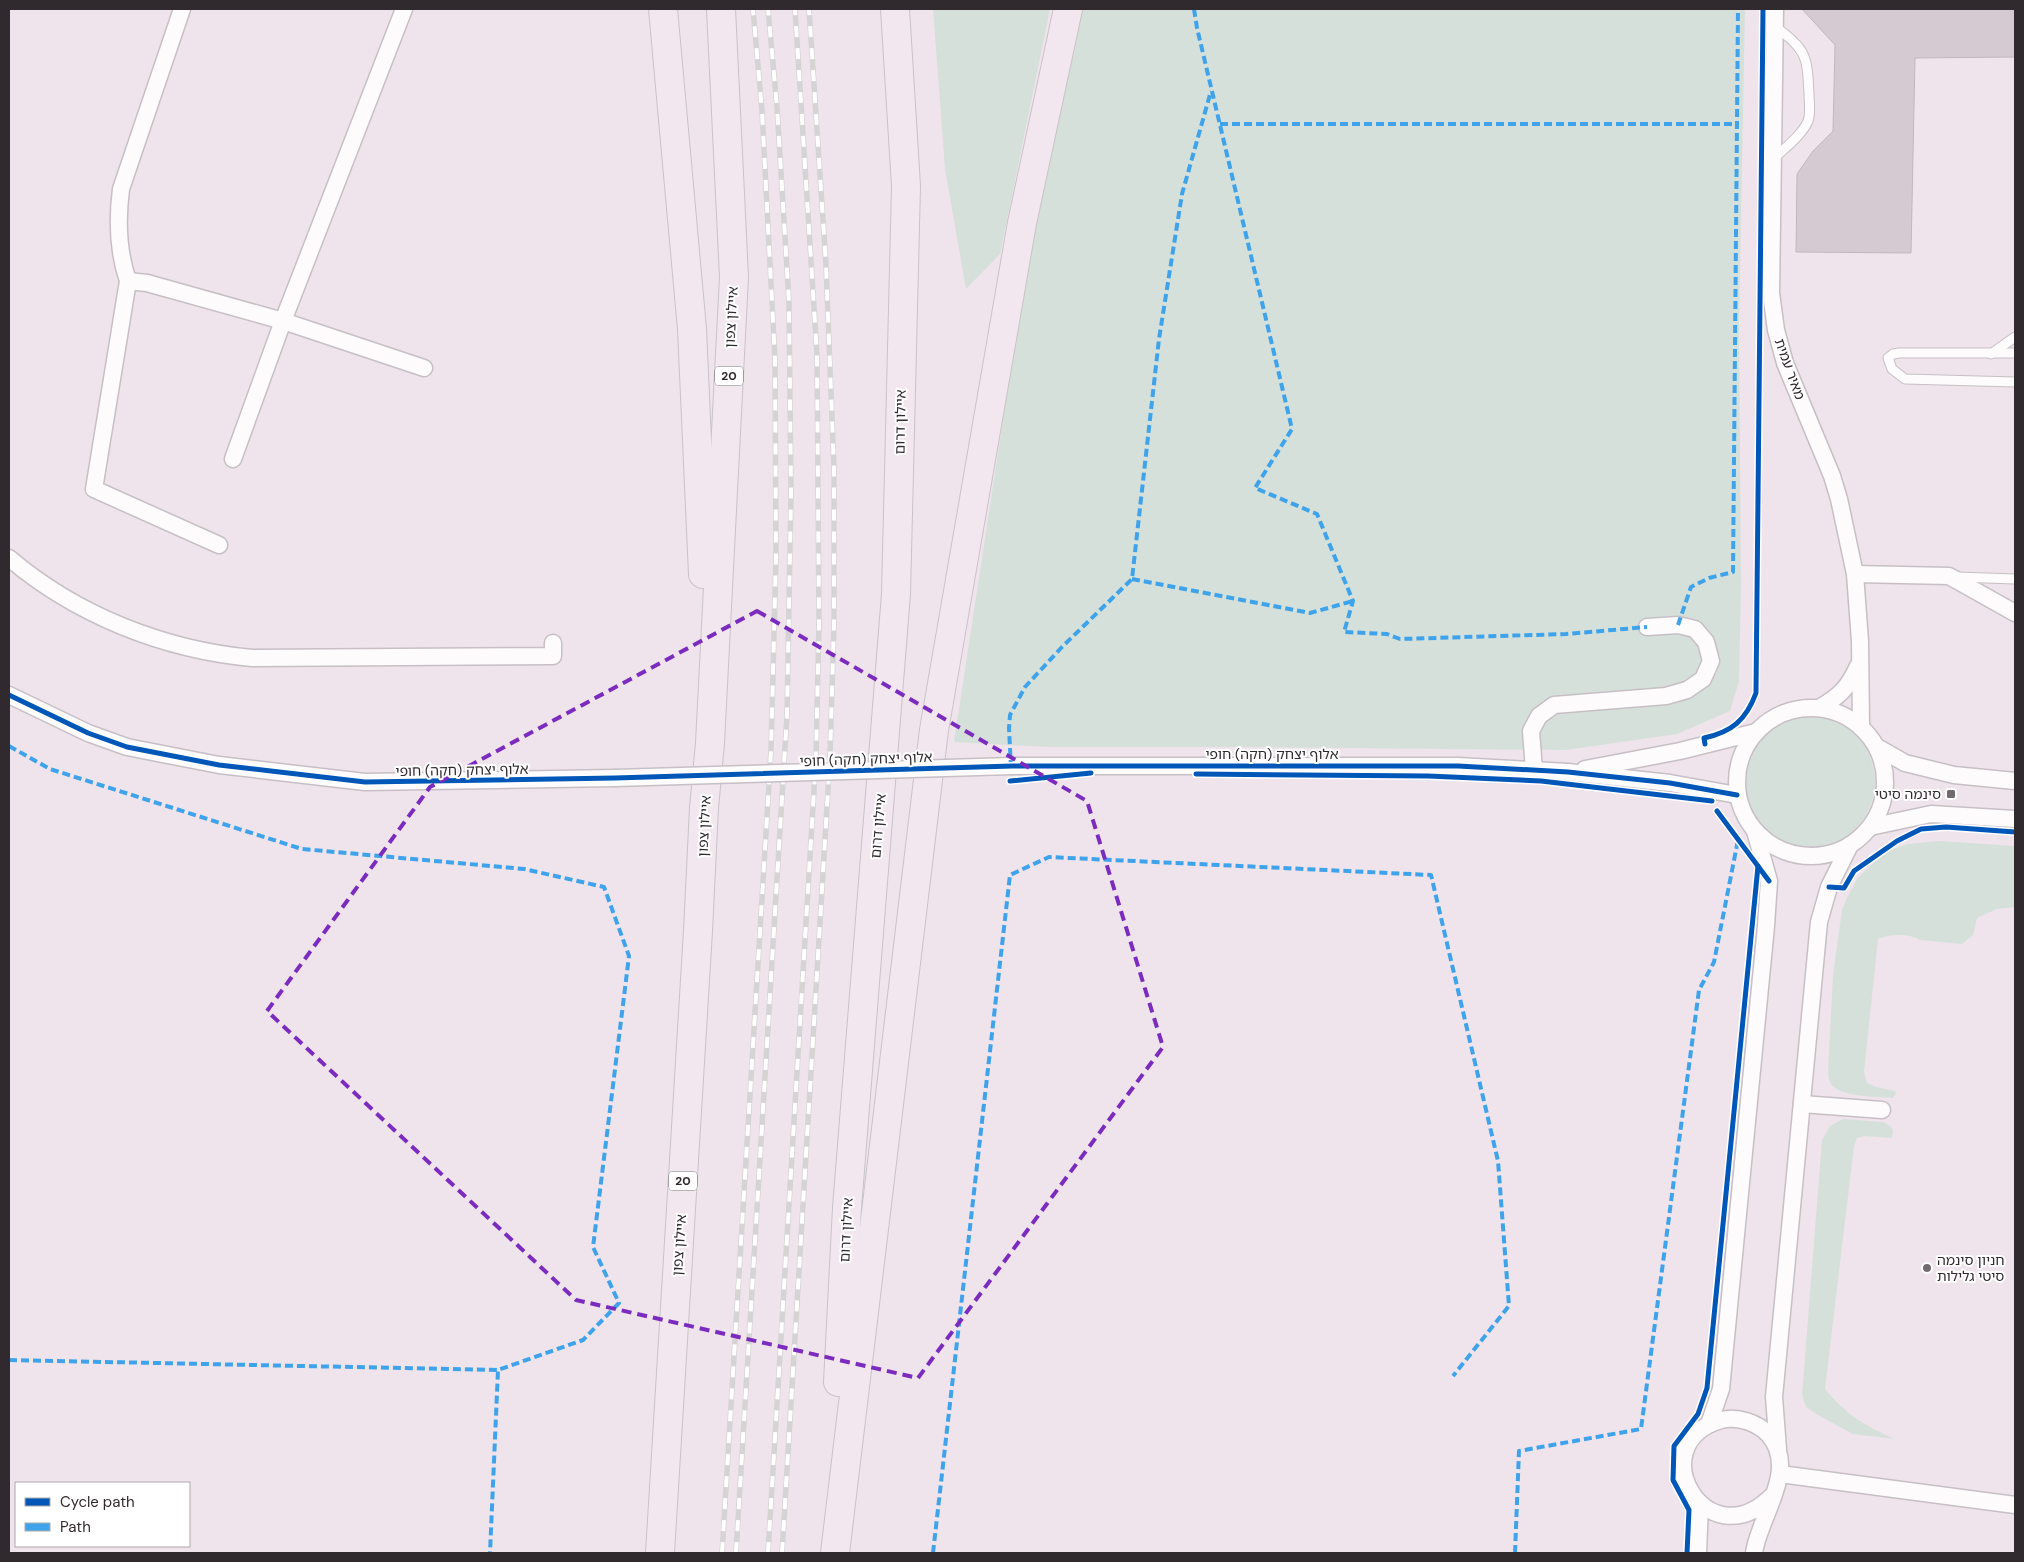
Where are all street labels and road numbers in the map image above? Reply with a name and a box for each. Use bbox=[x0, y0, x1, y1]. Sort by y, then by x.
street label: איילון צפון bbox=[720, 286, 742, 348]
street label: מאיר עמית bbox=[1771, 336, 1809, 402]
road number: 20 bbox=[715, 366, 743, 386]
street label: איילון דרום bbox=[890, 389, 910, 455]
street label: אלוף יצחק (חקה) חופי bbox=[1205, 745, 1339, 763]
street label: אלוף יצחק (חקה) חופי bbox=[799, 748, 933, 770]
street label: אלוף יצחק (חקה) חופי bbox=[395, 760, 529, 780]
street label: איילון דרום bbox=[866, 793, 890, 859]
street label: איילון צפון bbox=[693, 795, 715, 857]
road number: 20 bbox=[669, 1172, 697, 1190]
street label: איילון דרום bbox=[835, 1197, 857, 1263]
street label: איילון צפון bbox=[668, 1214, 690, 1276]

